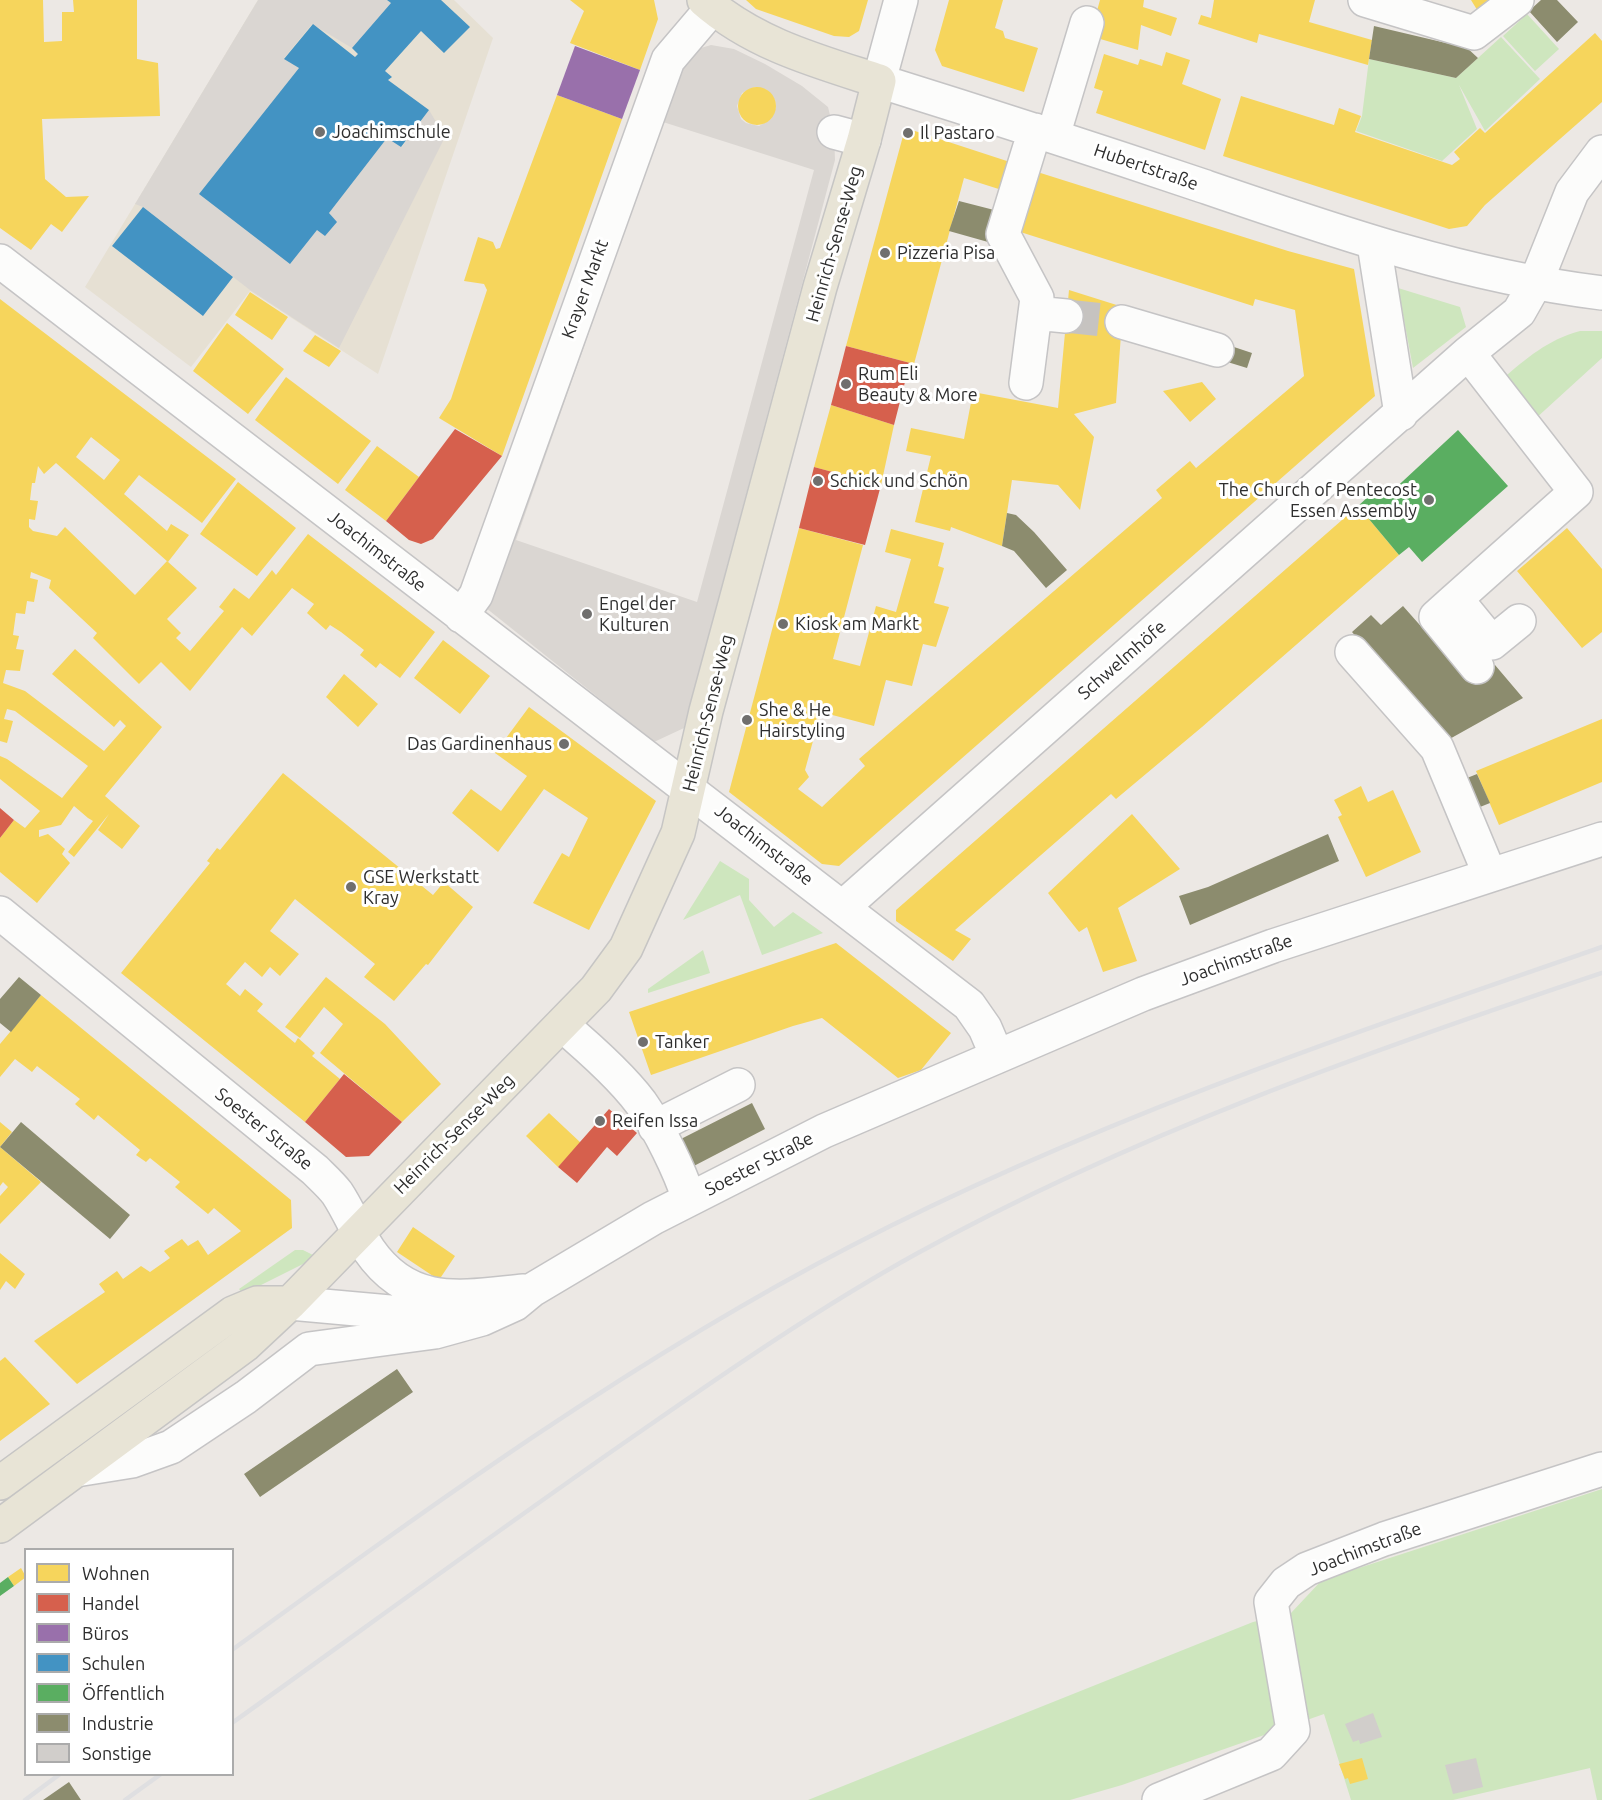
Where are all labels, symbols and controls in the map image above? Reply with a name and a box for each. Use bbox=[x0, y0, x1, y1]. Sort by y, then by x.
place label: Joachimschule bbox=[332, 121, 451, 143]
place label: Il Pastaro bbox=[920, 122, 995, 144]
marker: Joachimschule bbox=[313, 125, 327, 139]
marker: Il Pastaro bbox=[901, 126, 915, 140]
street label: Hubertstraße bbox=[1091, 139, 1201, 195]
street label: Heinrich-Sense-Weg bbox=[801, 163, 867, 325]
street label: Krayer Markt bbox=[557, 236, 613, 342]
place label: Pizzeria Pisa bbox=[897, 242, 995, 264]
marker: Pizzeria Pisa bbox=[878, 246, 892, 260]
place label: Rum Eli Beauty & More bbox=[858, 363, 978, 406]
marker: Rum Eli Beauty & More bbox=[839, 377, 853, 391]
place label: Schick und Schön bbox=[830, 470, 968, 492]
marker: Schick und Schön bbox=[811, 474, 825, 488]
place label: The Church of Pentecost Essen Assembly bbox=[1219, 479, 1417, 522]
marker: The Church of Pentecost Essen Assembly bbox=[1422, 493, 1436, 507]
street label: Joachimstraße bbox=[323, 506, 431, 596]
place label: Engel der Kulturen bbox=[599, 593, 676, 636]
marker: Engel der Kulturen bbox=[580, 607, 594, 621]
place label: Kiosk am Markt bbox=[795, 613, 919, 635]
street label: Schwelmhöfe bbox=[1073, 616, 1171, 704]
marker: Kiosk am Markt bbox=[776, 617, 790, 631]
street label: Heinrich-Sense-Weg bbox=[678, 632, 738, 794]
place label: She & He Hairstyling bbox=[759, 699, 845, 742]
marker: She & He Hairstyling bbox=[740, 713, 754, 727]
place label: Das Gardinenhaus bbox=[407, 733, 552, 755]
marker: Das Gardinenhaus bbox=[557, 737, 571, 751]
street label: Joachimstraße bbox=[710, 800, 818, 890]
place label: GSE Werkstatt Kray bbox=[363, 866, 479, 908]
marker: GSE Werkstatt Kray bbox=[344, 880, 358, 894]
street label: Joachimstraße bbox=[1176, 930, 1296, 990]
place label: Tanker bbox=[655, 1031, 709, 1053]
marker: Tanker bbox=[636, 1035, 650, 1049]
street label: Heinrich-Sense-Weg bbox=[389, 1069, 519, 1199]
street label: Soester Straße bbox=[211, 1083, 317, 1175]
place label: Reifen Issa bbox=[612, 1110, 698, 1132]
marker: Reifen Issa bbox=[593, 1114, 607, 1128]
street label: Soester Straße bbox=[701, 1127, 817, 1201]
street label: Joachimstraße bbox=[1306, 1518, 1424, 1580]
legend bbox=[24, 1548, 234, 1776]
text: Wohnen bbox=[82, 1563, 150, 1583]
text: Handel bbox=[82, 1593, 139, 1613]
text: Büros bbox=[82, 1623, 129, 1643]
text: Schulen bbox=[82, 1653, 145, 1673]
text: Öffentlich bbox=[82, 1683, 165, 1703]
text: Industrie bbox=[82, 1713, 154, 1733]
text: Sonstige bbox=[82, 1743, 152, 1763]

